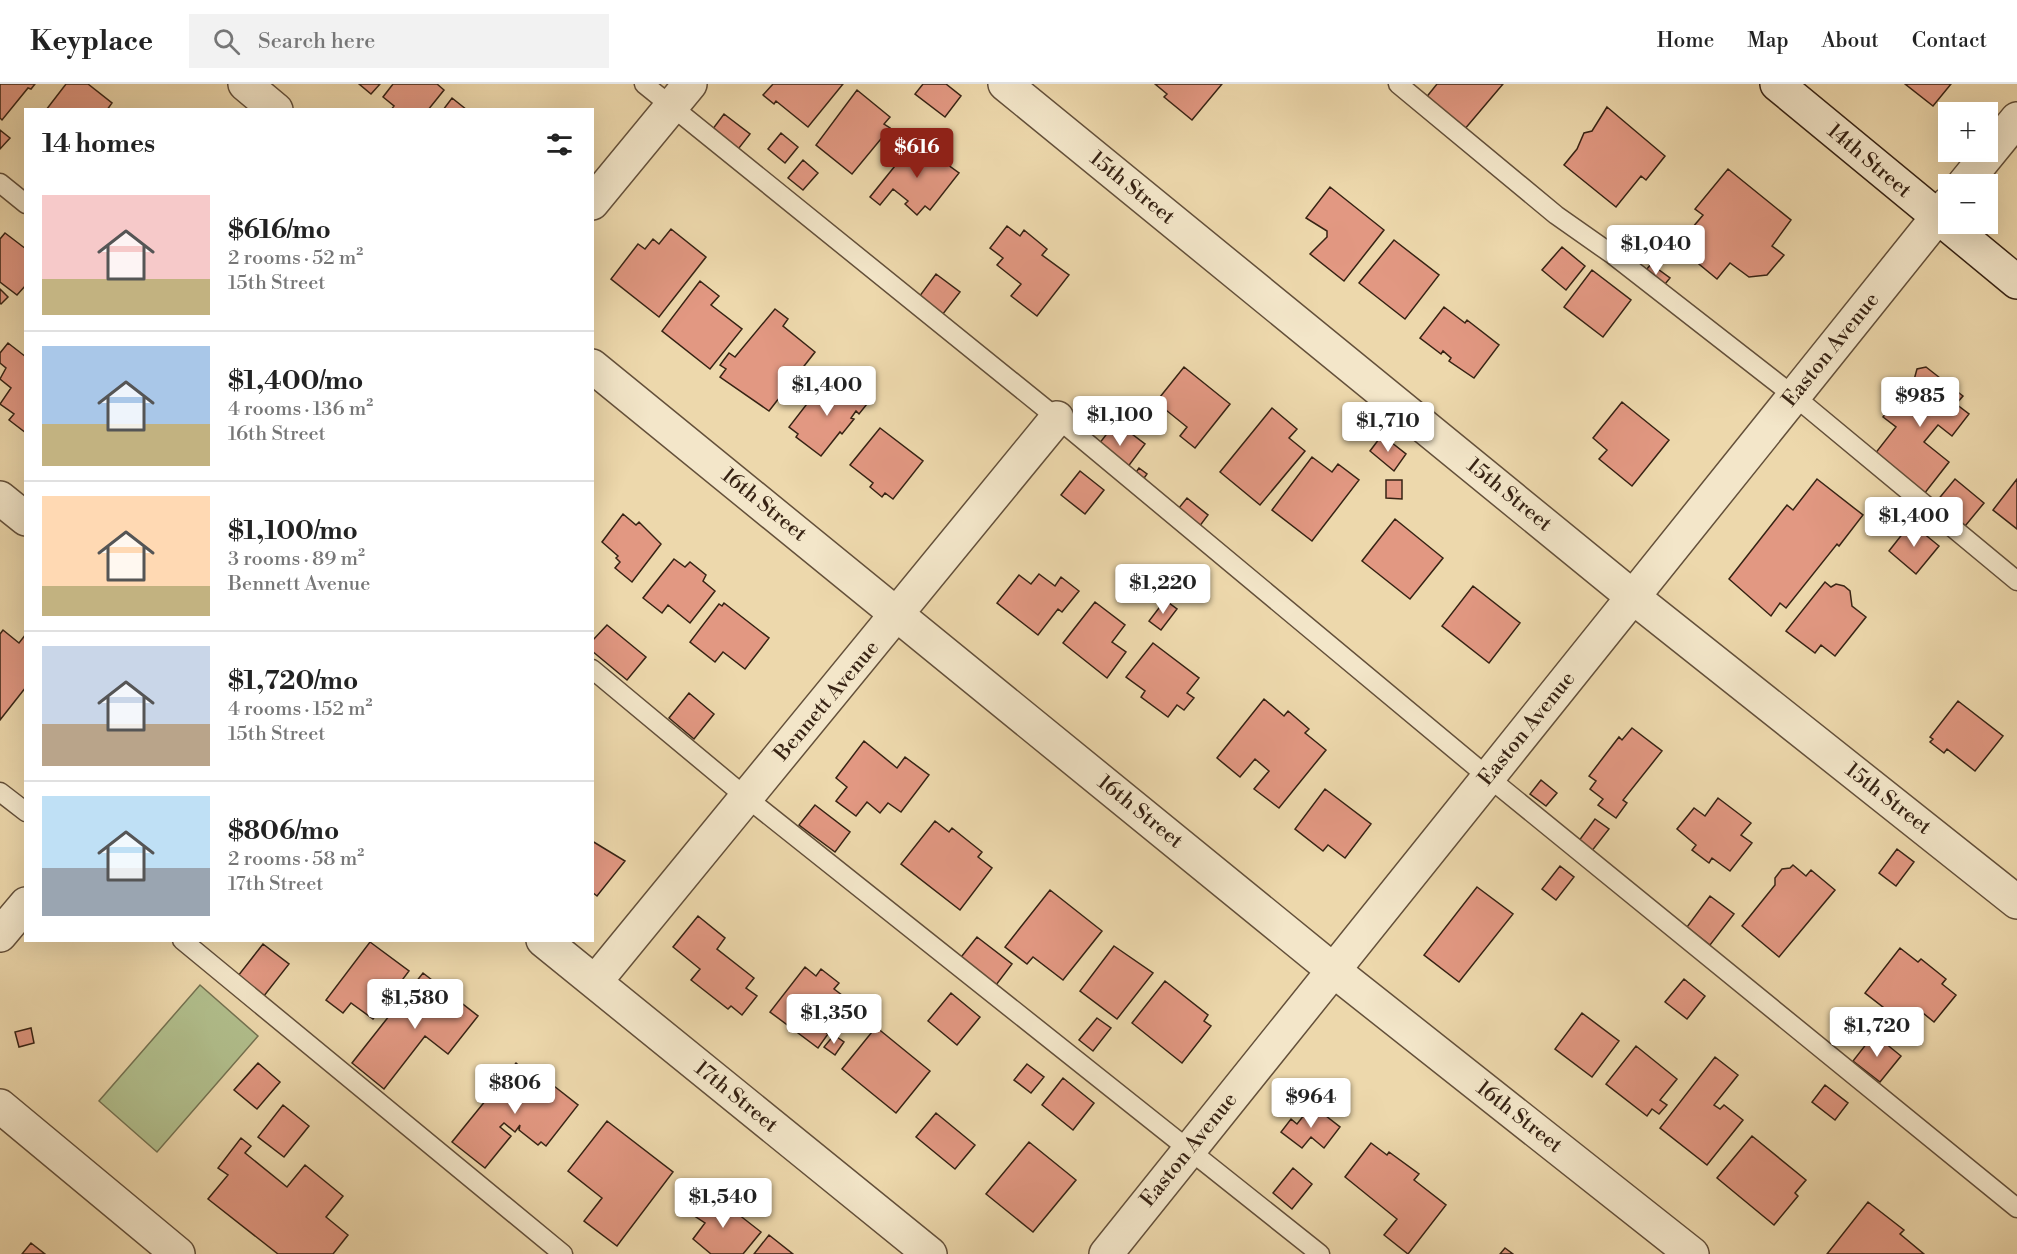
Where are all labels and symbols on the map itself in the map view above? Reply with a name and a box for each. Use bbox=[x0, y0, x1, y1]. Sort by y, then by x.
street label: 14th Street bbox=[1821, 118, 1917, 204]
pin: $616 bbox=[881, 128, 953, 179]
street label: 15th Street bbox=[1084, 146, 1180, 231]
pin: $1,040 bbox=[1607, 225, 1705, 276]
street label: Easton Avenue bbox=[1777, 288, 1885, 412]
pin: $1,400 bbox=[778, 366, 876, 417]
pin: $985 bbox=[1884, 377, 1956, 428]
pin: $1,100 bbox=[1071, 396, 1169, 447]
pin: $1,710 bbox=[1339, 402, 1437, 453]
street label: 15th Street bbox=[1461, 453, 1557, 538]
street label: 16th Street bbox=[716, 463, 812, 548]
pin: $1,400 bbox=[1865, 497, 1963, 548]
pin: $1,220 bbox=[1114, 564, 1212, 615]
street label: Bennett Avenue bbox=[768, 635, 885, 767]
street label: Easton Avenue bbox=[1473, 667, 1581, 791]
street label: 15th Street bbox=[1840, 757, 1937, 841]
street label: 16th Street bbox=[1092, 770, 1188, 855]
pin: $1,580 bbox=[366, 979, 464, 1030]
pin: $1,350 bbox=[785, 994, 883, 1045]
pin: $1,720 bbox=[1828, 1007, 1926, 1058]
street label: 17th Street bbox=[689, 1055, 784, 1139]
pin: $806 bbox=[479, 1064, 551, 1115]
street label: 16th Street bbox=[1471, 1075, 1568, 1159]
pin: $964 bbox=[1275, 1078, 1347, 1129]
street label: Easton Avenue bbox=[1135, 1088, 1243, 1212]
pin: $1,540 bbox=[674, 1178, 772, 1229]

